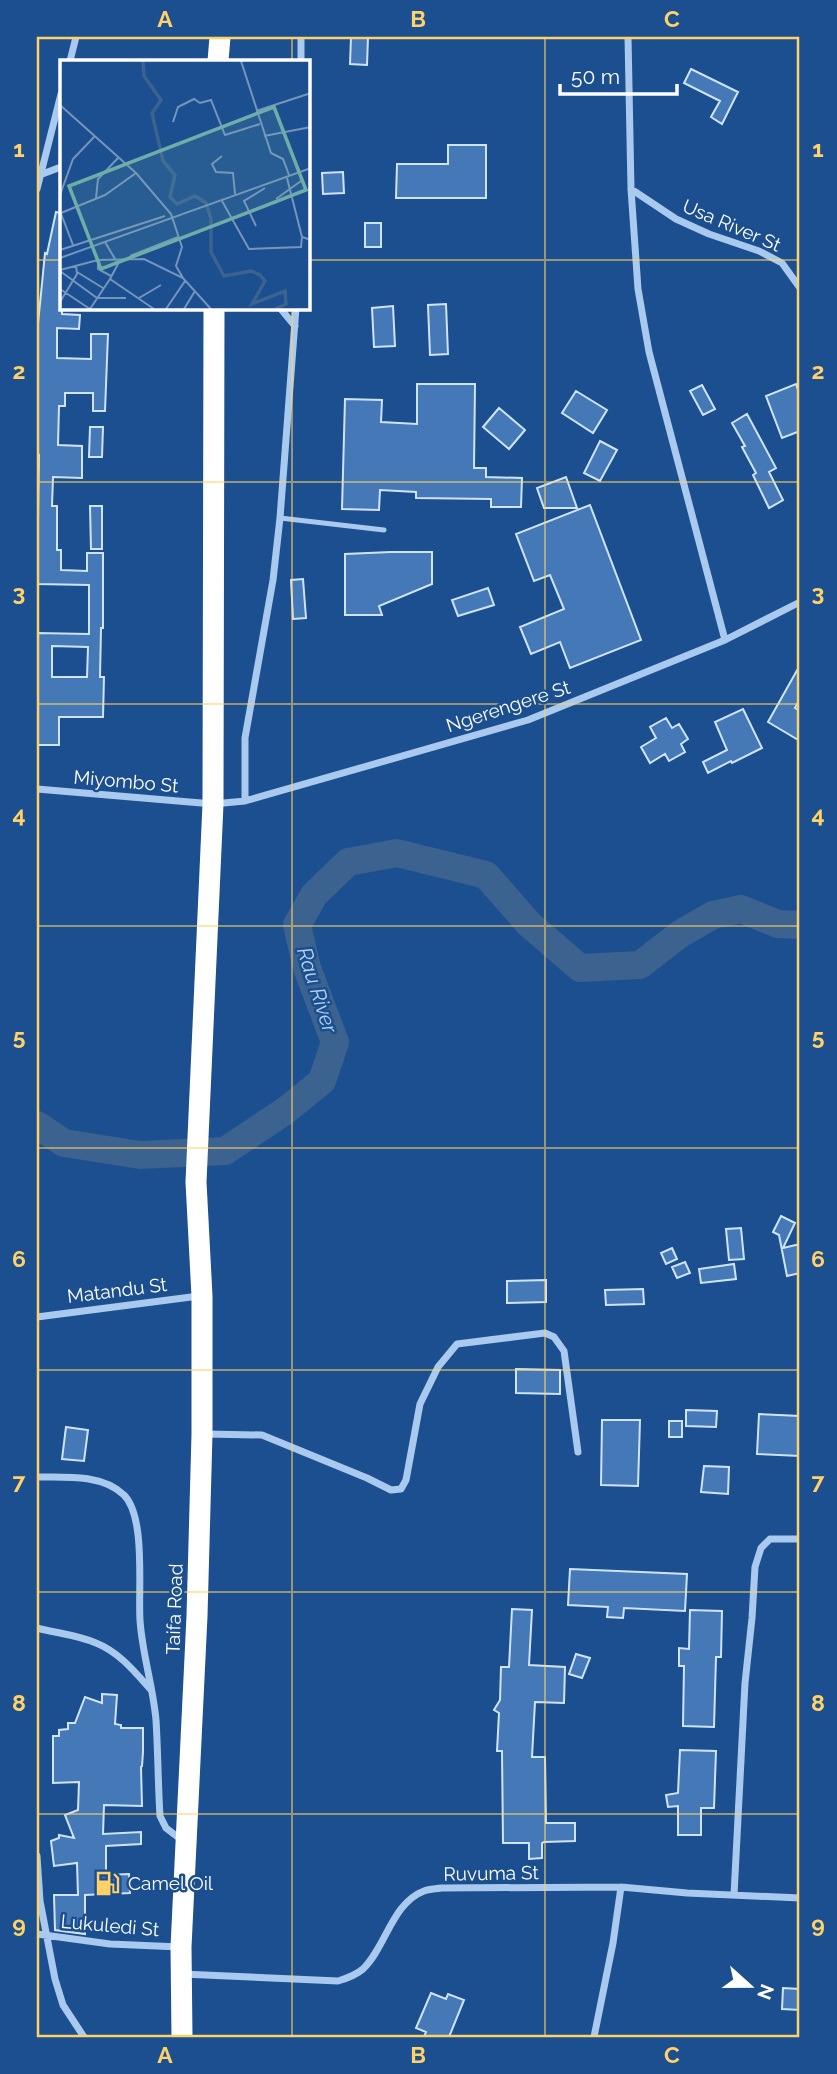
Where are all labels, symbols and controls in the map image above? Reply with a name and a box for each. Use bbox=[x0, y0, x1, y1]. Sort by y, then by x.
text: A bbox=[157, 5, 173, 32]
text: B bbox=[410, 5, 426, 32]
text: C bbox=[664, 5, 680, 32]
scale bar bbox=[560, 52, 678, 96]
inset map bbox=[60, 60, 310, 310]
text: 50 m bbox=[571, 64, 620, 89]
text: 1 bbox=[13, 135, 25, 162]
text: 1 bbox=[812, 135, 824, 162]
street label: Usa River St bbox=[680, 194, 785, 256]
text: 2 bbox=[13, 357, 25, 384]
text: 2 bbox=[812, 357, 824, 384]
text: 3 bbox=[13, 579, 25, 606]
text: 3 bbox=[812, 579, 824, 606]
street label: Ngerengere St bbox=[443, 675, 573, 736]
street label: Miyombo St bbox=[73, 765, 180, 797]
text: 4 bbox=[12, 801, 26, 828]
text: 4 bbox=[811, 801, 825, 828]
water label: Rau River bbox=[292, 944, 343, 1037]
text: 5 bbox=[13, 1023, 26, 1050]
text: 5 bbox=[812, 1023, 825, 1050]
text: 6 bbox=[12, 1245, 26, 1272]
text: 6 bbox=[811, 1245, 825, 1272]
street label: Matandu St bbox=[66, 1273, 169, 1307]
text: 7 bbox=[13, 1467, 26, 1494]
text: 7 bbox=[812, 1467, 825, 1494]
street label: Taifa Road bbox=[161, 1563, 187, 1655]
text: 8 bbox=[12, 1689, 26, 1716]
text: 8 bbox=[811, 1689, 825, 1716]
street label: Ruvuma St bbox=[443, 1861, 539, 1885]
fuel station icon: Camel Oil bbox=[94, 1869, 122, 1897]
place label: Camel Oil bbox=[128, 1872, 214, 1894]
street label: Lukuledi St bbox=[60, 1910, 161, 1940]
text: 9 bbox=[12, 1911, 26, 1938]
text: 9 bbox=[811, 1911, 825, 1938]
north arrow bbox=[714, 1952, 784, 2022]
text: N bbox=[753, 1981, 779, 2003]
text: A bbox=[157, 2041, 173, 2068]
text: B bbox=[410, 2041, 426, 2068]
text: C bbox=[664, 2041, 680, 2068]

